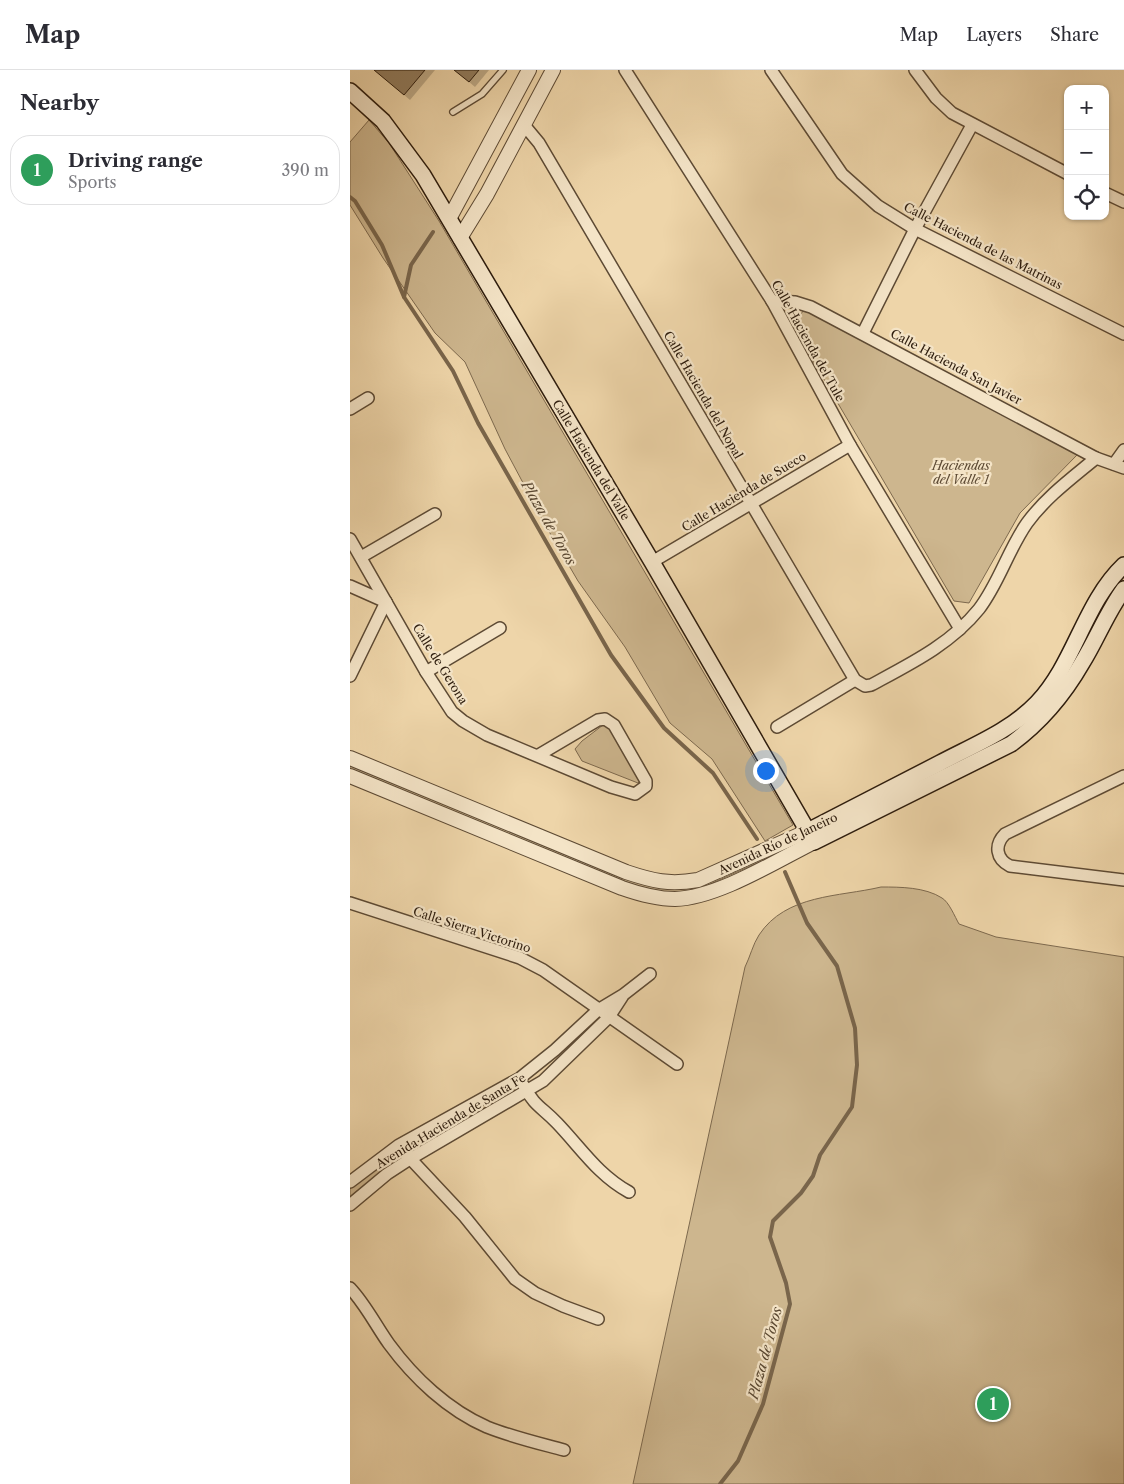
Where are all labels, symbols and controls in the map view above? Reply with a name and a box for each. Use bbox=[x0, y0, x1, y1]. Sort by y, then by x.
text: Map bbox=[25, 20, 80, 49]
text: Map bbox=[900, 24, 938, 46]
text: Layers bbox=[966, 24, 1022, 46]
text: Share bbox=[1050, 24, 1099, 46]
map controls bbox=[1064, 85, 1109, 220]
button: + bbox=[1064, 85, 1109, 130]
text: Nearby bbox=[20, 90, 99, 115]
button: − bbox=[1064, 130, 1109, 175]
text: Driving range bbox=[68, 149, 203, 172]
text: 1 bbox=[33, 160, 41, 180]
text: 390 m bbox=[282, 160, 329, 180]
text: Sports bbox=[68, 172, 117, 192]
button: locate bbox=[1064, 175, 1109, 220]
street label: Calle Hacienda de las Matrinas bbox=[901, 199, 1065, 292]
street label: Calle Hacienda del Tule bbox=[769, 277, 848, 404]
street label: Calle Hacienda San Javier bbox=[888, 326, 1024, 408]
street label: Calle Hacienda del Nopal bbox=[661, 328, 746, 462]
street label: Calle Hacienda del Valle bbox=[549, 397, 634, 523]
street label: Calle Hacienda de Sueco bbox=[679, 449, 809, 535]
park label: Haciendas del Valle 1 bbox=[931, 458, 991, 487]
water label: Plaza de Toros bbox=[517, 477, 581, 569]
street label: Calle de Gerona bbox=[410, 621, 472, 707]
your location bbox=[753, 758, 779, 784]
street label: Avenida Río de Janeiro bbox=[715, 809, 840, 878]
street label: Calle Sierra Victorino bbox=[411, 903, 533, 956]
street label: Avenida Hacienda de Santa Fe bbox=[372, 1070, 529, 1172]
water label: Plaza de Toros bbox=[744, 1304, 786, 1402]
pin: 1 bbox=[977, 1385, 1009, 1423]

